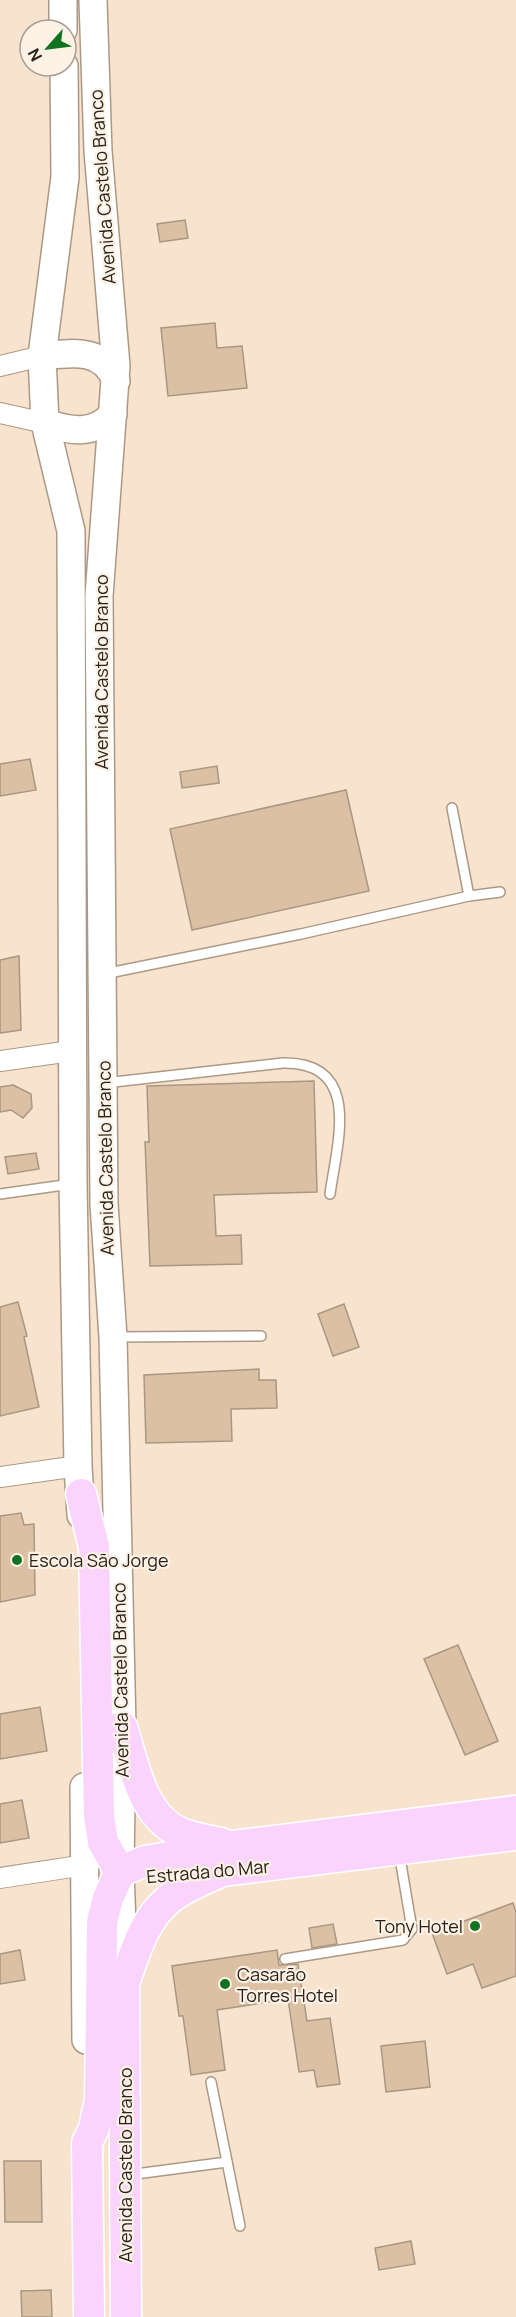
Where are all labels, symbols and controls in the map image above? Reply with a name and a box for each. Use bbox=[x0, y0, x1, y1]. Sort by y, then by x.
north arrow bbox=[18, 18, 78, 78]
text: N bbox=[22, 45, 47, 65]
street label: Avenida Castelo Branco bbox=[83, 89, 121, 285]
street label: Avenida Castelo Branco bbox=[89, 574, 113, 770]
street label: Avenida Castelo Branco bbox=[91, 1060, 119, 1256]
place label: Escola São Jorge bbox=[29, 1548, 169, 1572]
marker: Escola São Jorge bbox=[10, 1553, 24, 1567]
street label: Avenida Castelo Branco bbox=[106, 1582, 134, 1778]
street label: Estrada do Mar bbox=[145, 1854, 271, 1888]
place label: Tony Hotel bbox=[375, 1914, 463, 1938]
marker: Tony Hotel bbox=[468, 1919, 482, 1933]
place label: Casarão Torres Hotel bbox=[237, 1962, 338, 2007]
marker: Casarão Torres Hotel bbox=[218, 1977, 232, 1991]
street label: Avenida Castelo Branco bbox=[113, 2067, 137, 2263]

